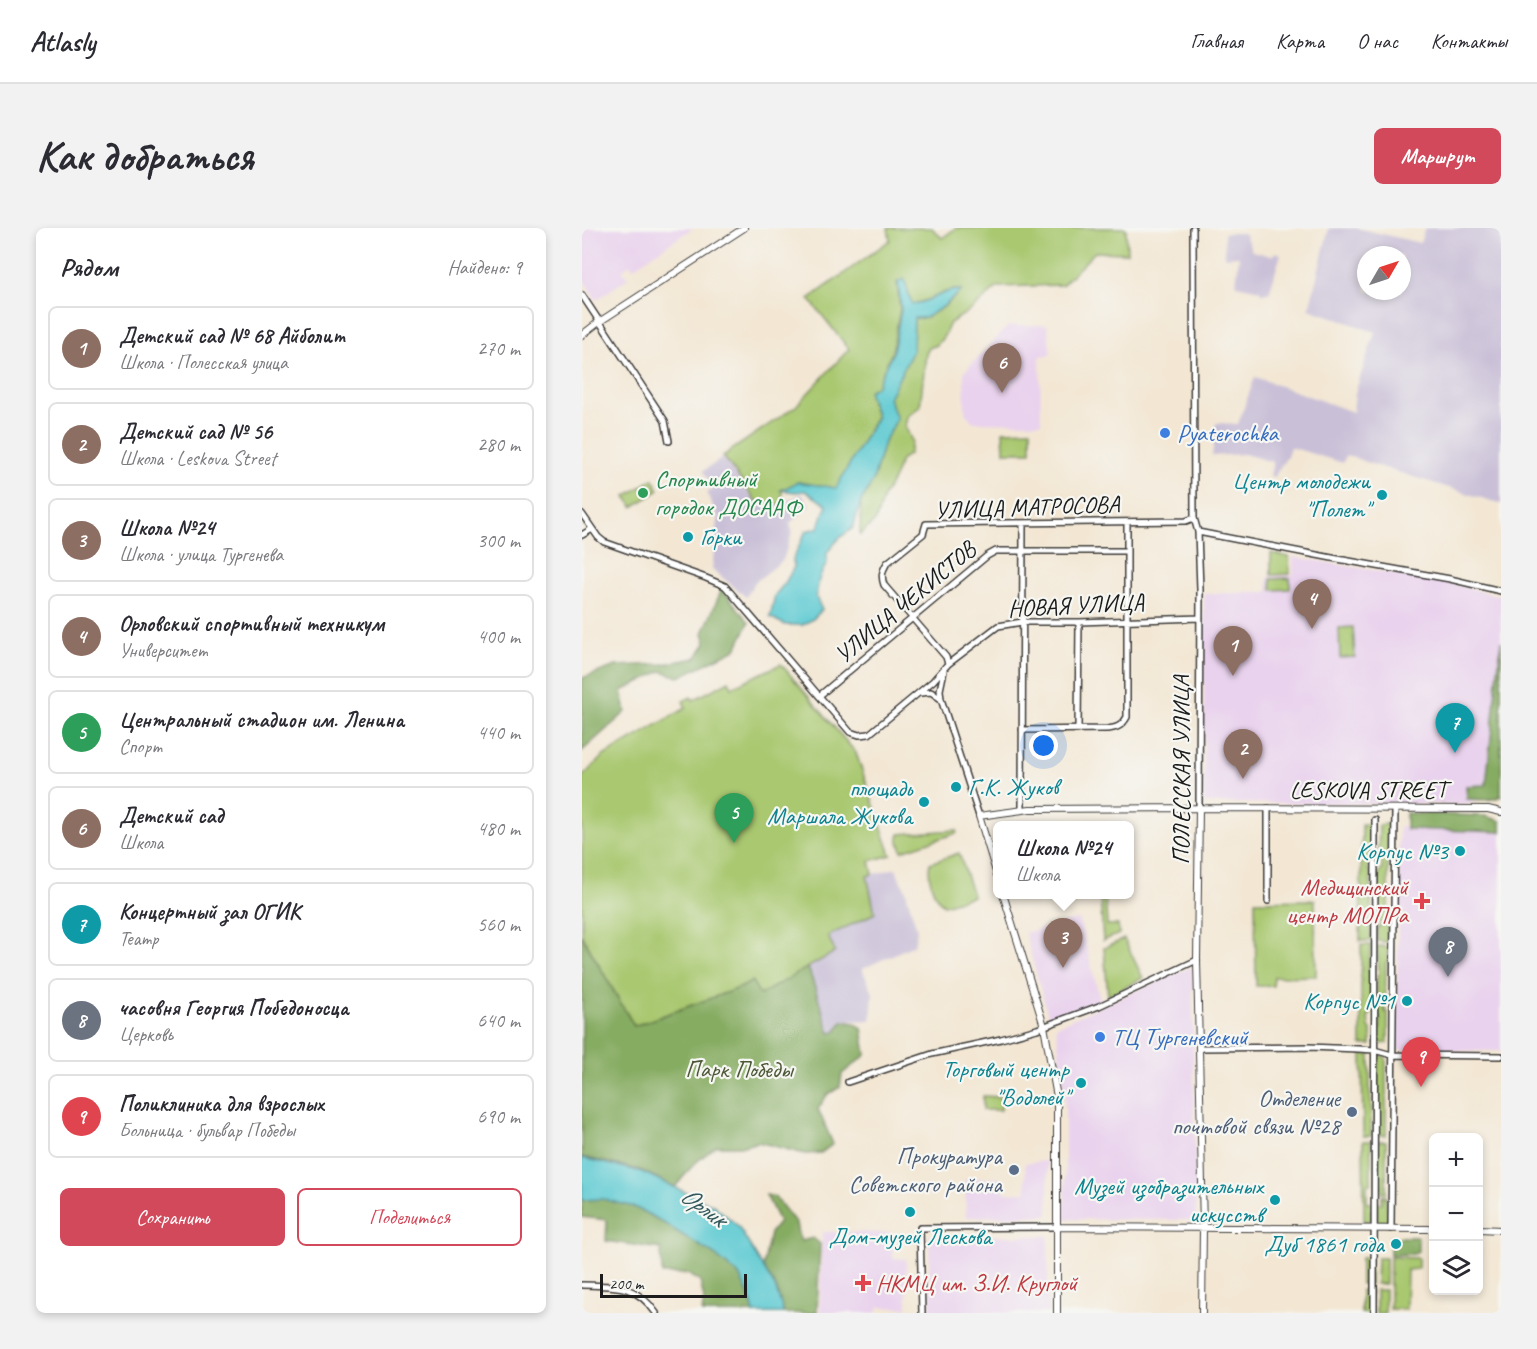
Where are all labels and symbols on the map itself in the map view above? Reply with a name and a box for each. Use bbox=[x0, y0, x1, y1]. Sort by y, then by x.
north arrow bbox=[1357, 246, 1411, 300]
pin: 6 bbox=[982, 344, 1022, 393]
place label: Pyaterochka bbox=[1177, 418, 1280, 448]
marker: Pyaterochka bbox=[1158, 426, 1172, 440]
place label: Спортивный городок ДОСААФ bbox=[655, 464, 804, 522]
place label: Центр молодежи "Полет" bbox=[1232, 466, 1375, 524]
marker: Спортивный городок ДОСААФ bbox=[636, 486, 650, 500]
marker: Центр молодежи "Полет" bbox=[1375, 488, 1389, 502]
street label: УЛИЦА МАТРОСОВА bbox=[934, 489, 1121, 525]
place label: Горки bbox=[700, 522, 743, 552]
marker: Горки bbox=[681, 530, 695, 544]
street label: УЛИЦА ЧЕКИСТОВ bbox=[828, 533, 983, 670]
pin: 4 bbox=[1292, 580, 1332, 629]
street label: НОВАЯ УЛИЦА bbox=[1007, 586, 1146, 624]
pin: 1 bbox=[1214, 626, 1252, 676]
street label: ПОЛЕССКАЯ УЛИЦА bbox=[1166, 675, 1196, 864]
pin: 7 bbox=[1436, 704, 1474, 753]
pin: 2 bbox=[1224, 730, 1262, 779]
your location bbox=[1029, 731, 1058, 760]
place label: Г.К. Жуков bbox=[968, 772, 1063, 802]
place label: площадь Маршала Жукова bbox=[767, 773, 914, 831]
street label: LESKOVA STREET bbox=[1290, 775, 1452, 805]
marker: Г.К. Жуков bbox=[949, 780, 963, 794]
pin: 5 bbox=[714, 794, 754, 843]
marker: площадь Маршала Жукова bbox=[917, 795, 931, 809]
place label: Корпус №3 bbox=[1356, 836, 1450, 866]
marker: Корпус №3 bbox=[1453, 844, 1467, 858]
place label: Медицинский центр МОПРа bbox=[1287, 872, 1410, 930]
marker: Медицинский центр МОПРа bbox=[1413, 892, 1431, 910]
pin: 3 bbox=[1044, 918, 1082, 968]
pin: 8 bbox=[1428, 928, 1468, 977]
place label: Корпус №1 bbox=[1303, 986, 1396, 1016]
marker: Корпус №1 bbox=[1400, 994, 1414, 1008]
place label: ТЦ Тургеневский bbox=[1112, 1022, 1250, 1052]
marker: ТЦ Тургеневский bbox=[1093, 1030, 1107, 1044]
pin: 9 bbox=[1402, 1038, 1440, 1087]
park label: Парк Победы bbox=[685, 1054, 795, 1084]
place label: Торговый центр "Водолей" bbox=[942, 1054, 1074, 1112]
marker: Торговый центр "Водолей" bbox=[1074, 1076, 1088, 1090]
place label: Отделение почтовой связи №28 bbox=[1172, 1083, 1342, 1141]
marker: Отделение почтовой связи №28 bbox=[1345, 1105, 1359, 1119]
place label: Прокуратура Советского района bbox=[849, 1141, 1003, 1199]
marker: Прокуратура Советского района bbox=[1007, 1163, 1021, 1177]
place label: Музей изобразительных искусств bbox=[1074, 1171, 1268, 1229]
water label: Орлик bbox=[674, 1178, 737, 1237]
marker: Музей изобразительных искусств bbox=[1268, 1193, 1282, 1207]
marker: Дом-музей Лескова bbox=[903, 1205, 917, 1219]
place label: Дом-музей Лескова bbox=[829, 1221, 993, 1251]
place label: Дуб 1861 года bbox=[1264, 1229, 1385, 1259]
marker: Дуб 1861 года bbox=[1389, 1237, 1403, 1251]
place label: НКМЦ им. З.И. Круглой bbox=[876, 1268, 1079, 1298]
scale bar bbox=[600, 1271, 747, 1298]
marker: НКМЦ им. З.И. Круглой bbox=[854, 1274, 872, 1292]

